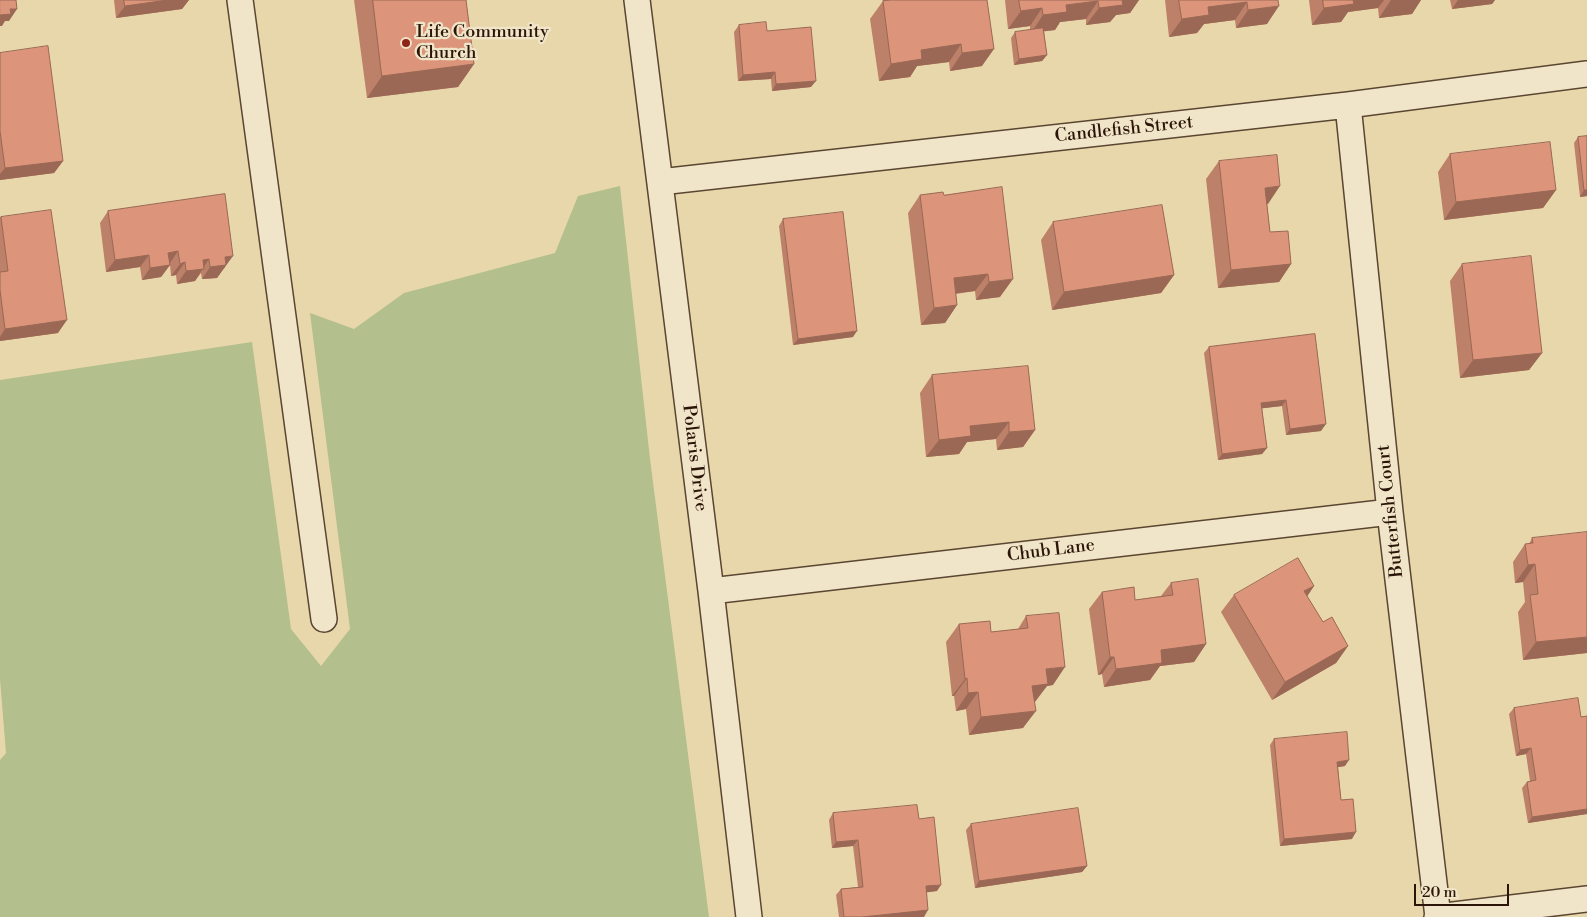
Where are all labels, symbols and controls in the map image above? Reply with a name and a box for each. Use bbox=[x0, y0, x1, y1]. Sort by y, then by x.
place label: Life Community Church bbox=[416, 22, 549, 64]
marker: Life Community Church bbox=[400, 37, 412, 49]
street label: Candlefish Street bbox=[1054, 112, 1194, 148]
street label: Polaris Drive bbox=[677, 404, 711, 512]
street label: Butterfish Court bbox=[1373, 443, 1409, 579]
street label: Chub Lane bbox=[1006, 535, 1096, 567]
scale bar bbox=[1417, 874, 1512, 906]
text: 20 m bbox=[1422, 883, 1457, 902]

